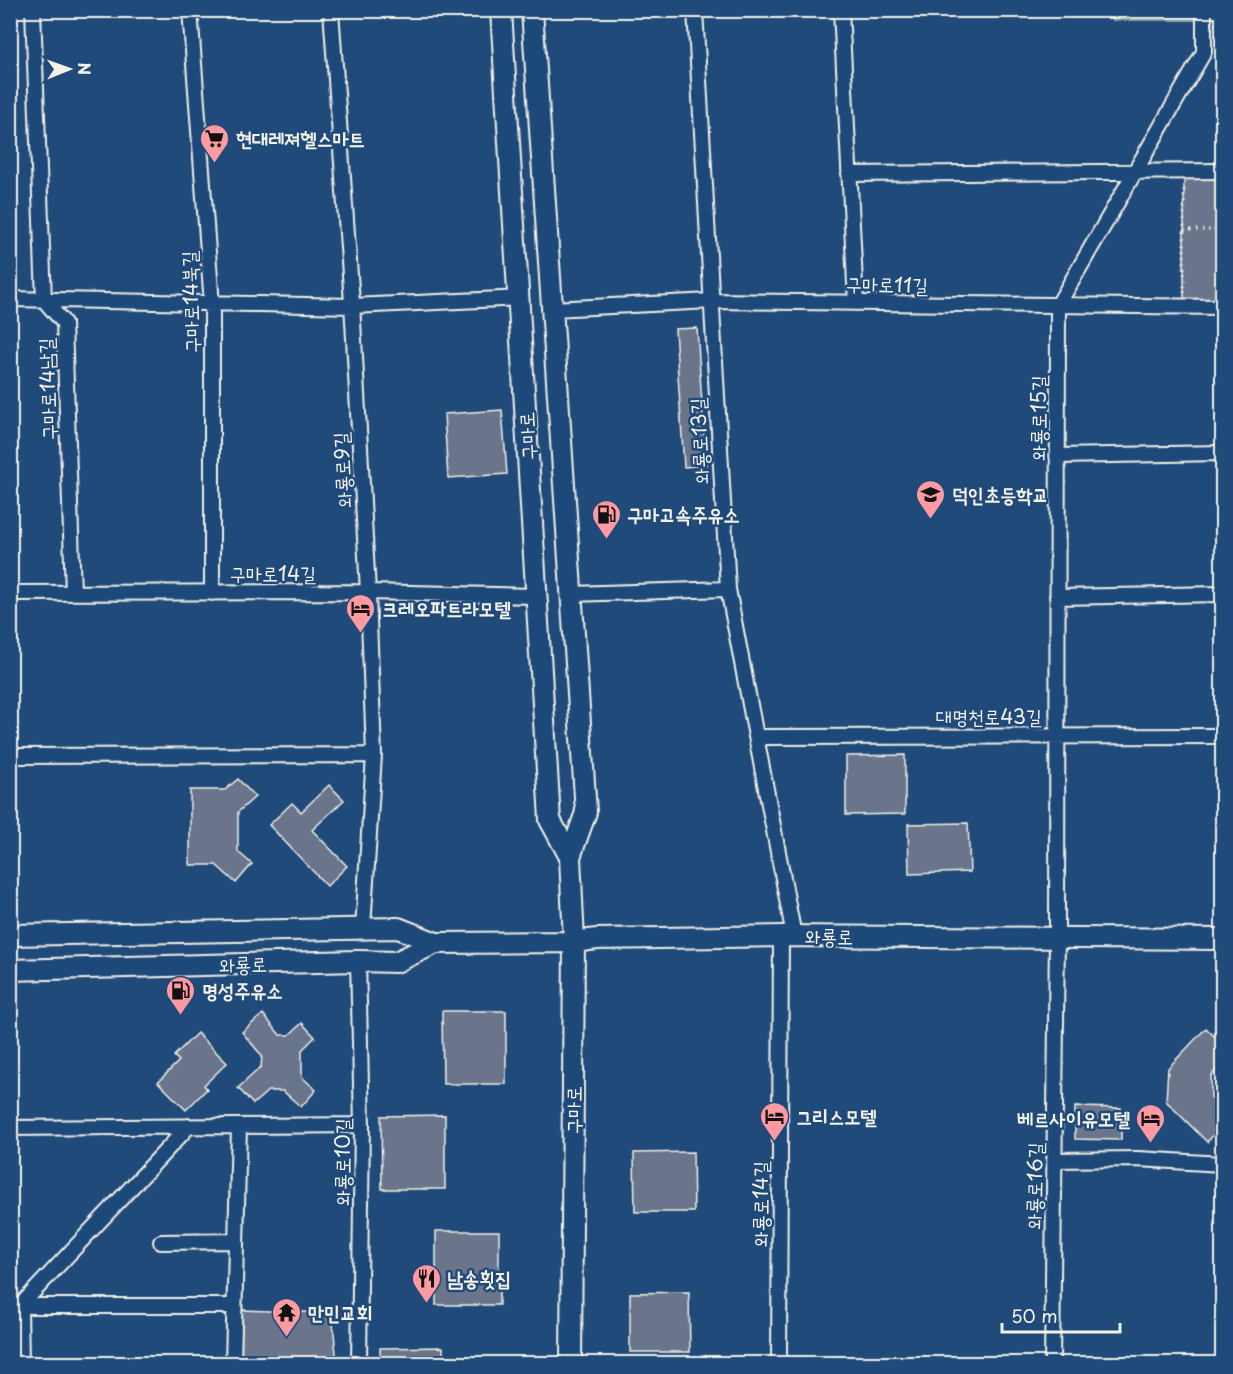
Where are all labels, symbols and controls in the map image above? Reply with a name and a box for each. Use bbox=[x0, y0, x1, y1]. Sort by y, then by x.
north arrow bbox=[39, 39, 99, 99]
text: N bbox=[73, 62, 97, 75]
supermarket icon: 현대레져헬스마트 bbox=[199, 122, 231, 164]
place label: 현대레져헬스마트 bbox=[236, 123, 365, 153]
street label: 구마로14북길 bbox=[173, 250, 207, 354]
street label: 구마로11길 bbox=[846, 268, 928, 300]
street label: 구마로14남길 bbox=[30, 337, 64, 441]
street label: 와룡로15길 bbox=[1023, 375, 1053, 461]
street label: 와룡로13길 bbox=[682, 397, 716, 485]
street label: 구마로 bbox=[511, 411, 543, 461]
street label: 와룡로9길 bbox=[325, 431, 359, 509]
school or university icon: 덕인초등학교 bbox=[915, 478, 947, 520]
place label: 덕인초등학교 bbox=[952, 479, 1049, 509]
fuel station icon: 구마고속주유소 bbox=[590, 498, 622, 540]
place label: 구마고속주유소 bbox=[627, 499, 740, 529]
street label: 구마로14길 bbox=[230, 558, 316, 588]
hotel icon: 크레오파트라모텔 bbox=[345, 592, 377, 634]
place label: 크레오파트라모텔 bbox=[382, 593, 511, 623]
street label: 대명천로43길 bbox=[936, 701, 1042, 731]
street label: 와룡로 bbox=[805, 921, 853, 951]
street label: 와룡로 bbox=[218, 948, 268, 980]
fuel station icon: 명성주유소 bbox=[165, 974, 197, 1016]
place label: 명성주유소 bbox=[202, 975, 282, 1005]
street label: 구마로 bbox=[558, 1086, 588, 1134]
hotel icon: 그리스모텔 bbox=[759, 1100, 791, 1142]
place label: 그리스모텔 bbox=[796, 1101, 876, 1131]
hotel icon: 베르사이유모텔 bbox=[1135, 1102, 1167, 1144]
place label: 베르사이유모텔 bbox=[1017, 1103, 1130, 1133]
street label: 와룡로10길 bbox=[327, 1118, 357, 1206]
street label: 와룡로16길 bbox=[1018, 1142, 1050, 1230]
street label: 와룡로14길 bbox=[745, 1161, 775, 1247]
restaurant icon: 남송횟집 bbox=[410, 1262, 442, 1304]
place label: 남송횟집 bbox=[447, 1263, 511, 1293]
temple icon: 만민교회 bbox=[271, 1296, 303, 1338]
scale bar bbox=[1002, 1296, 1120, 1334]
place label: 만민교회 bbox=[308, 1297, 372, 1327]
text: 50 m bbox=[1011, 1302, 1058, 1329]

